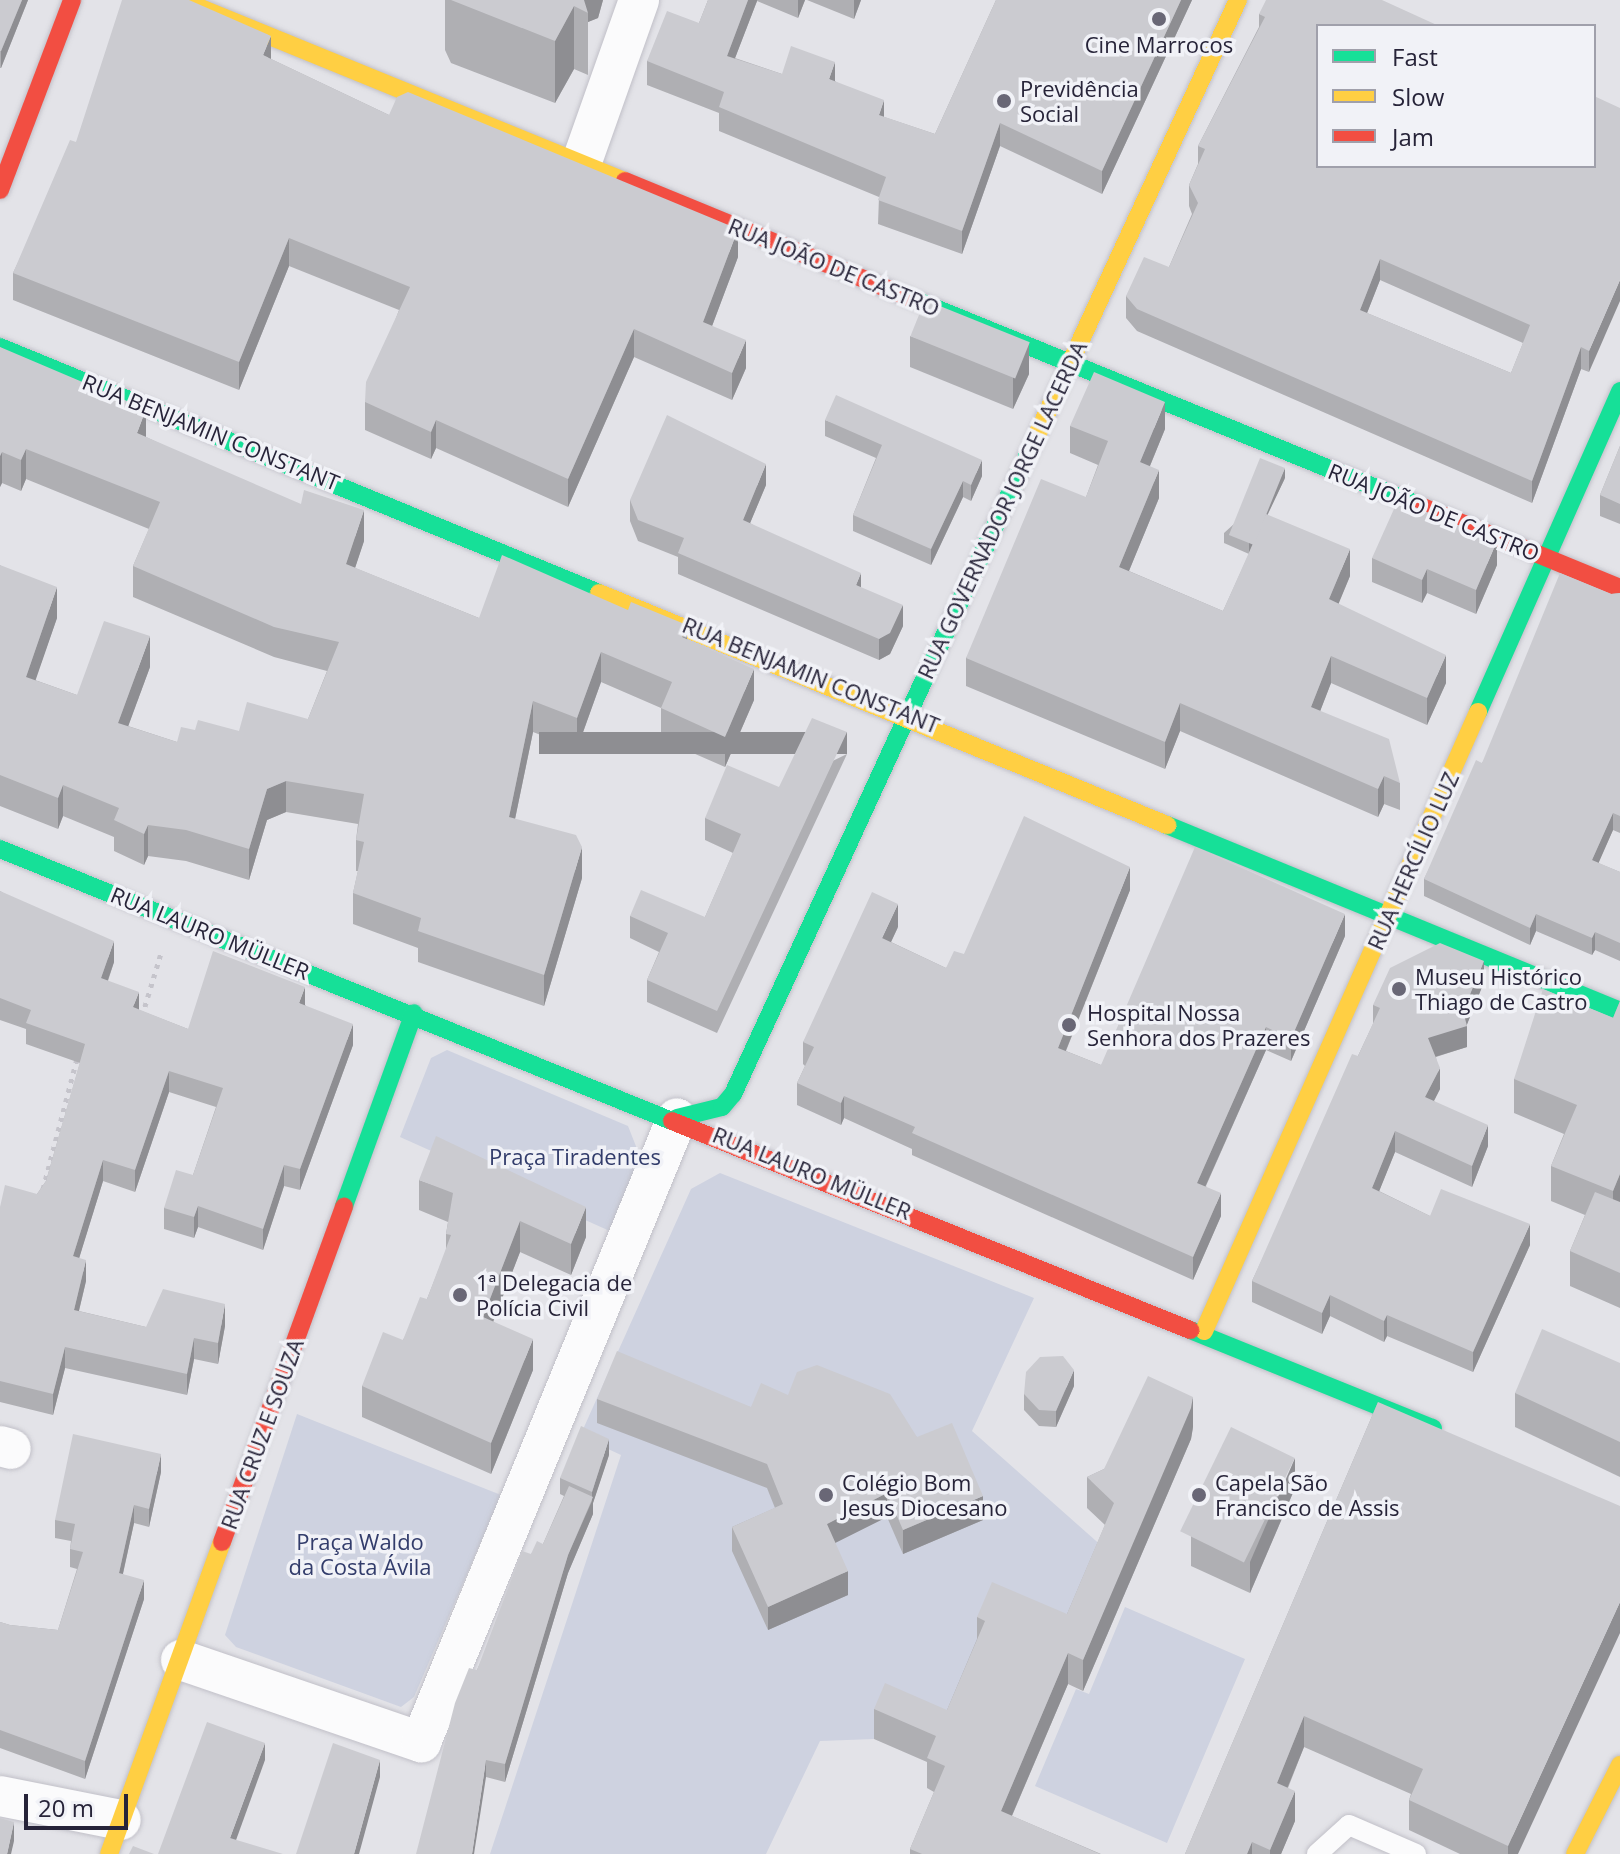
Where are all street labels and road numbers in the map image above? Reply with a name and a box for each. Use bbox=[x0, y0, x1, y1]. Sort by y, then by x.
street label: RUA JOÃO DE CASTRO bbox=[724, 213, 944, 321]
street label: RUA GOVERNADOR JORGE LACERDA bbox=[912, 337, 1092, 683]
street label: RUA BENJAMIN CONSTANT bbox=[79, 368, 343, 496]
street label: RUA JOÃO DE CASTRO bbox=[1324, 458, 1544, 566]
street label: RUA BENJAMIN CONSTANT bbox=[679, 611, 943, 739]
street label: RUA HERCÍLIO LUZ bbox=[1362, 768, 1464, 954]
street label: RUA LAURO MÜLLER bbox=[107, 881, 313, 985]
street label: RUA LAURO MÜLLER bbox=[709, 1121, 915, 1225]
street label: RUA CRUZ E SOUZA bbox=[215, 1335, 309, 1533]

